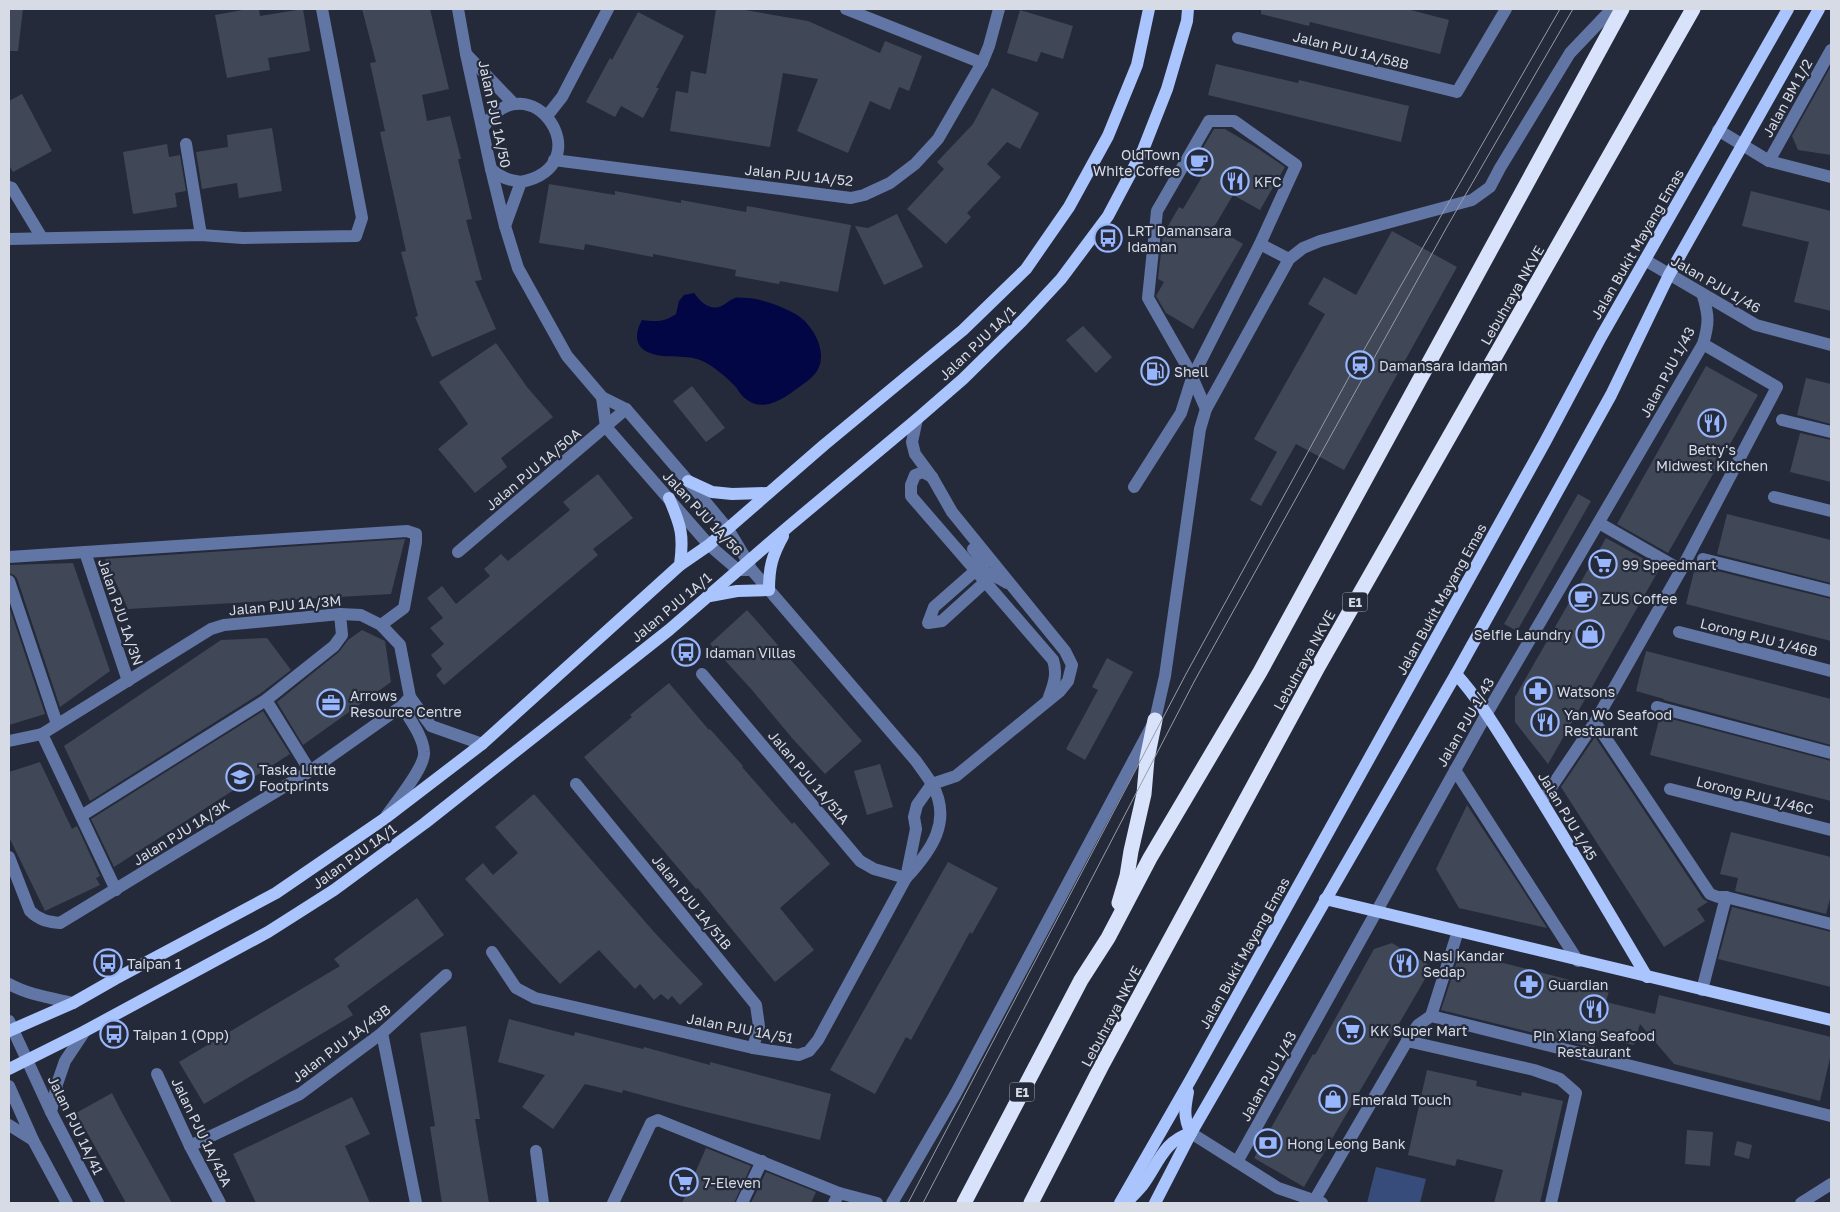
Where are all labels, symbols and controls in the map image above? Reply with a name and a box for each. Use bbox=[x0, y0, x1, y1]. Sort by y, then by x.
street label: Jalan PJU 1A/58B bbox=[1291, 27, 1411, 73]
street label: Jalan BM 1/2 bbox=[1759, 56, 1815, 140]
street label: Jalan PJU 1A/50 bbox=[475, 59, 515, 169]
place label: OldTown White Coffee bbox=[1093, 146, 1180, 179]
cafe icon: OldTown White Coffee bbox=[1184, 147, 1214, 177]
street label: Jalan PJU 1A/52 bbox=[744, 161, 854, 189]
restaurant icon: KFC bbox=[1220, 166, 1250, 196]
street label: Jalan Bukit Mayang Emas bbox=[1587, 166, 1687, 322]
place label: KFC bbox=[1254, 173, 1281, 190]
place label: LRT Damansara Idaman bbox=[1127, 222, 1232, 255]
bus stop icon: LRT Damansara Idaman bbox=[1093, 223, 1123, 253]
street label: Lebuhraya NKVE bbox=[1477, 242, 1547, 348]
street label: Jalan PJU 1/46 bbox=[1668, 252, 1764, 316]
street label: Jalan PJU 1A/1 bbox=[935, 302, 1019, 384]
street label: Jalan PJU 1/43 bbox=[1636, 324, 1698, 420]
station icon: Damansara Idaman bbox=[1345, 350, 1375, 380]
fuel station icon: Shell bbox=[1140, 356, 1170, 386]
place label: Damansara Idaman bbox=[1379, 357, 1508, 374]
place label: Shell bbox=[1174, 363, 1209, 380]
restaurant icon: Betty's Midwest Kitchen bbox=[1697, 408, 1727, 438]
street label: Jalan PJU 1A/50A bbox=[482, 424, 584, 514]
place label: Betty's Midwest Kitchen bbox=[1656, 441, 1768, 474]
street label: Jalan PJU 1A/56 bbox=[659, 467, 747, 559]
street label: Jalan Bukit Mayang Emas bbox=[1392, 520, 1490, 678]
supermarket icon: 99 Speedmart bbox=[1588, 549, 1618, 579]
street label: Jalan PJU 1A/3N bbox=[95, 556, 147, 668]
place label: 99 Speedmart bbox=[1622, 556, 1717, 573]
street label: Jalan PJU 1A/1 bbox=[627, 568, 715, 646]
cafe icon: ZUS Coffee bbox=[1568, 583, 1598, 613]
place label: ZUS Coffee bbox=[1602, 590, 1677, 607]
street label: Jalan PJU 1A/3M bbox=[228, 592, 342, 618]
road number: E1 bbox=[1342, 592, 1368, 612]
street label: Lebuhraya NKVE bbox=[1269, 607, 1339, 713]
street label: Lorong PJU 1/46B bbox=[1699, 614, 1819, 660]
shop icon: Selfie Laundry bbox=[1575, 619, 1605, 649]
place label: Selfie Laundry bbox=[1474, 626, 1571, 643]
bus stop icon: Idaman Villas bbox=[671, 637, 701, 667]
place label: Idaman Villas bbox=[705, 644, 796, 661]
street label: Jalan PJU 1/43 bbox=[1433, 674, 1497, 770]
pharmacy icon: Watsons bbox=[1523, 676, 1553, 706]
place label: Watsons bbox=[1557, 683, 1615, 700]
place label: Arrows Resource Centre bbox=[350, 687, 462, 720]
office icon: Arrows Resource Centre bbox=[316, 688, 346, 718]
place label: Yan Wo Seafood Restaurant bbox=[1564, 706, 1672, 739]
restaurant icon: Yan Wo Seafood Restaurant bbox=[1530, 707, 1560, 737]
street label: Jalan PJU 1A/51A bbox=[765, 727, 854, 828]
place label: Taska Little Footprints bbox=[259, 761, 336, 794]
school or university icon: Taska Little Footprints bbox=[225, 762, 255, 792]
street label: Jalan PJU 1/45 bbox=[1535, 769, 1601, 863]
street label: Lorong PJU 1/46C bbox=[1695, 772, 1815, 818]
street label: Jalan PJU 1A/3K bbox=[130, 795, 233, 869]
street label: Jalan PJU 1A/1 bbox=[309, 820, 399, 892]
street label: Jalan PJU 1A/51B bbox=[649, 851, 735, 953]
street label: Jalan Bukit Mayang Emas bbox=[1195, 874, 1293, 1032]
place label: Nasi Kandar Sedap bbox=[1423, 947, 1505, 980]
bus stop icon: Taipan 1 bbox=[93, 948, 123, 978]
restaurant icon: Nasi Kandar Sedap bbox=[1389, 948, 1419, 978]
place label: Taipan 1 bbox=[127, 955, 182, 972]
street label: Lebuhraya NKVE bbox=[1077, 963, 1145, 1069]
pharmacy icon: Guardian bbox=[1514, 969, 1544, 999]
place label: Guardian bbox=[1548, 976, 1608, 993]
restaurant icon: Pin Xiang Seafood Restaurant bbox=[1579, 994, 1609, 1024]
street label: Jalan PJU 1A/43B bbox=[288, 1000, 394, 1086]
street label: Jalan PJU 1A/51 bbox=[686, 1009, 795, 1047]
supermarket icon: KK Super Mart bbox=[1336, 1015, 1366, 1045]
bus stop icon: Taipan 1 (Opp) bbox=[99, 1019, 129, 1049]
place label: KK Super Mart bbox=[1370, 1022, 1467, 1039]
place label: Taipan 1 (Opp) bbox=[133, 1026, 229, 1043]
place label: Pin Xiang Seafood Restaurant bbox=[1533, 1027, 1655, 1060]
street label: Jalan PJU 1/43 bbox=[1236, 1028, 1300, 1124]
street label: Jalan PJU 1A/41 bbox=[45, 1073, 107, 1177]
street label: Jalan PJU 1A/43A bbox=[168, 1075, 236, 1190]
road number: E1 bbox=[1010, 1082, 1034, 1102]
shop icon: Emerald Touch bbox=[1318, 1084, 1348, 1114]
place label: Emerald Touch bbox=[1352, 1091, 1451, 1108]
bank icon: Hong Leong Bank bbox=[1253, 1128, 1283, 1158]
place label: Hong Leong Bank bbox=[1287, 1135, 1406, 1152]
supermarket icon: 7-Eleven bbox=[669, 1167, 699, 1197]
place label: 7-Eleven bbox=[703, 1174, 761, 1191]

